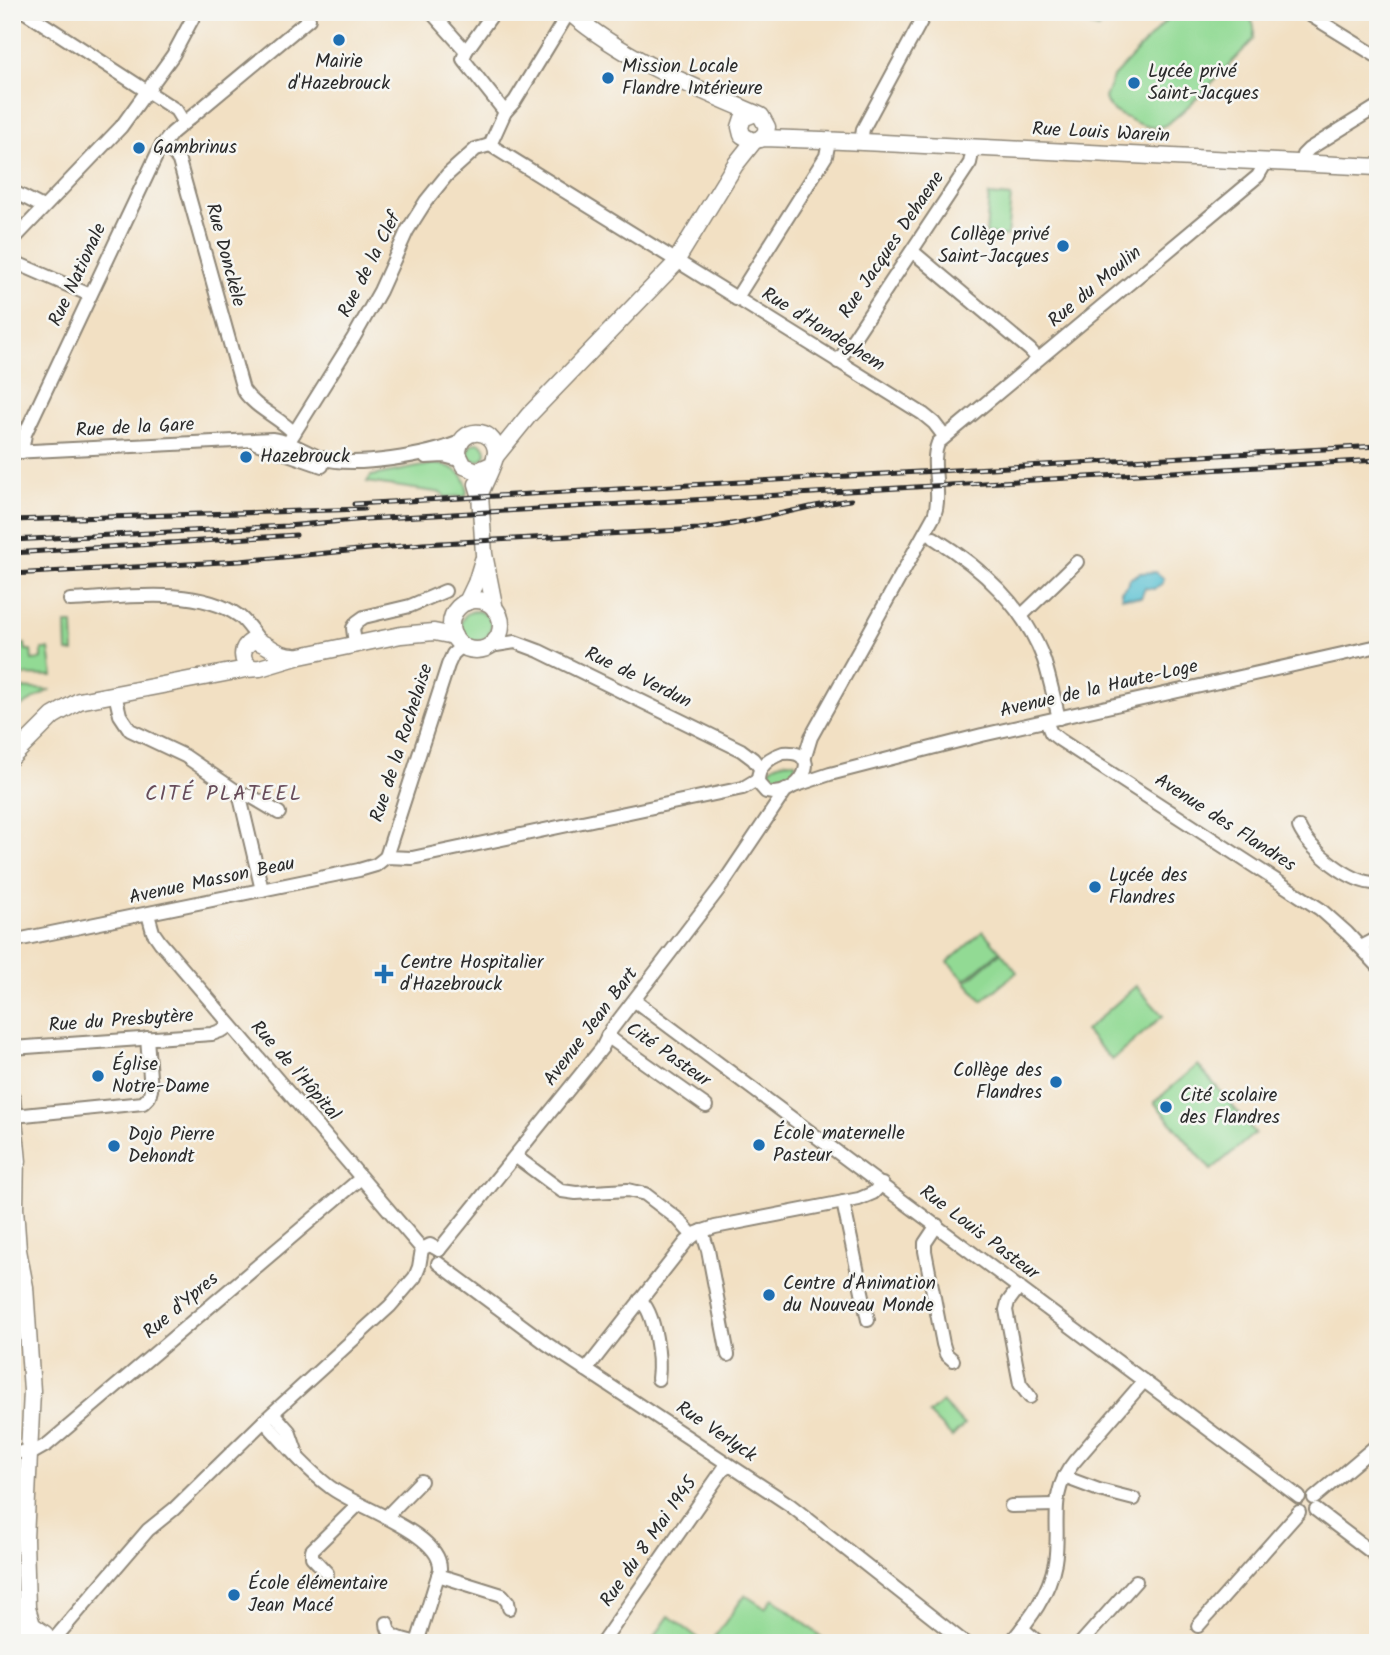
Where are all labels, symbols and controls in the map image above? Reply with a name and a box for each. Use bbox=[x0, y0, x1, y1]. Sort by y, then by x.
marker: Mairie d'Hazebrouck bbox=[331, 32, 347, 48]
place label: Mairie d'Hazebrouck bbox=[288, 47, 390, 99]
place label: Mission Locale Flandre Intérieure bbox=[622, 52, 763, 104]
place label: Lycée privé Saint-Jacques bbox=[1148, 57, 1259, 109]
marker: Mission Locale Flandre Intérieure bbox=[600, 70, 616, 86]
marker: Lycée privé Saint-Jacques bbox=[1126, 75, 1142, 91]
street label: Rue Louis Warein bbox=[1031, 114, 1171, 152]
place label: Gambrinus bbox=[153, 133, 237, 163]
marker: Gambrinus bbox=[131, 140, 147, 156]
street label: Rue Jacques Dehaene bbox=[831, 165, 953, 325]
street label: Rue Donckèle bbox=[197, 200, 253, 311]
street label: Rue de la Clef bbox=[331, 205, 410, 323]
street label: Rue Nationale bbox=[41, 218, 115, 332]
place label: Collège privé Saint-Jacques bbox=[938, 220, 1050, 272]
marker: Collège privé Saint-Jacques bbox=[1055, 238, 1071, 254]
street label: Rue du Moulin bbox=[1041, 239, 1149, 335]
street label: Rue d'Hondeghem bbox=[755, 280, 891, 380]
street label: Rue de la Gare bbox=[75, 410, 195, 446]
place label: Hazebrouck bbox=[260, 442, 350, 472]
marker: Hazebrouck bbox=[238, 449, 254, 465]
street label: Rue de Verdun bbox=[579, 639, 697, 717]
street label: Avenue de la Haute-Loge bbox=[997, 652, 1201, 726]
street label: Rue de la Rochelaise bbox=[362, 660, 442, 826]
street label: Avenue des Flandres bbox=[1148, 766, 1302, 880]
district label: CITÉ PLATEEL bbox=[145, 778, 303, 811]
street label: Avenue Masson Beau bbox=[126, 849, 298, 913]
place label: Lycée des Flandres bbox=[1109, 861, 1187, 913]
marker: Lycée des Flandres bbox=[1087, 879, 1103, 895]
place label: Centre Hospitalier d'Hazebrouck bbox=[400, 948, 545, 1000]
street label: Avenue Jean Bart bbox=[536, 961, 646, 1093]
marker: Centre Hospitalier d'Hazebrouck bbox=[374, 964, 394, 984]
street label: Rue du Presbytère bbox=[47, 1001, 195, 1041]
street label: Rue de l'Hôpital bbox=[243, 1014, 348, 1128]
street label: Cité Pasteur bbox=[619, 1015, 718, 1096]
place label: Église Notre-Dame bbox=[112, 1050, 210, 1102]
place label: Collège des Flandres bbox=[953, 1056, 1042, 1108]
marker: Église Notre-Dame bbox=[90, 1068, 106, 1084]
marker: Collège des Flandres bbox=[1048, 1074, 1064, 1090]
place label: Cité scolaire des Flandres bbox=[1180, 1081, 1280, 1133]
marker: Cité scolaire des Flandres bbox=[1158, 1099, 1174, 1115]
place label: École maternelle Pasteur bbox=[773, 1119, 905, 1171]
place label: Dojo Pierre Dehondt bbox=[128, 1120, 215, 1172]
marker: École maternelle Pasteur bbox=[751, 1137, 767, 1153]
marker: Dojo Pierre Dehondt bbox=[106, 1138, 122, 1154]
street label: Rue Louis Pasteur bbox=[913, 1178, 1047, 1289]
street label: Rue d'Ypres bbox=[136, 1265, 226, 1347]
place label: Centre d'Animation du Nouveau Monde bbox=[783, 1269, 936, 1321]
marker: Centre d'Animation du Nouveau Monde bbox=[761, 1287, 777, 1303]
street label: Rue Verlyck bbox=[669, 1394, 763, 1470]
street label: Rue du 8 Mai 1945 bbox=[593, 1469, 706, 1614]
place label: École élémentaire Jean Macé bbox=[248, 1569, 388, 1621]
marker: École élémentaire Jean Macé bbox=[226, 1587, 242, 1603]

